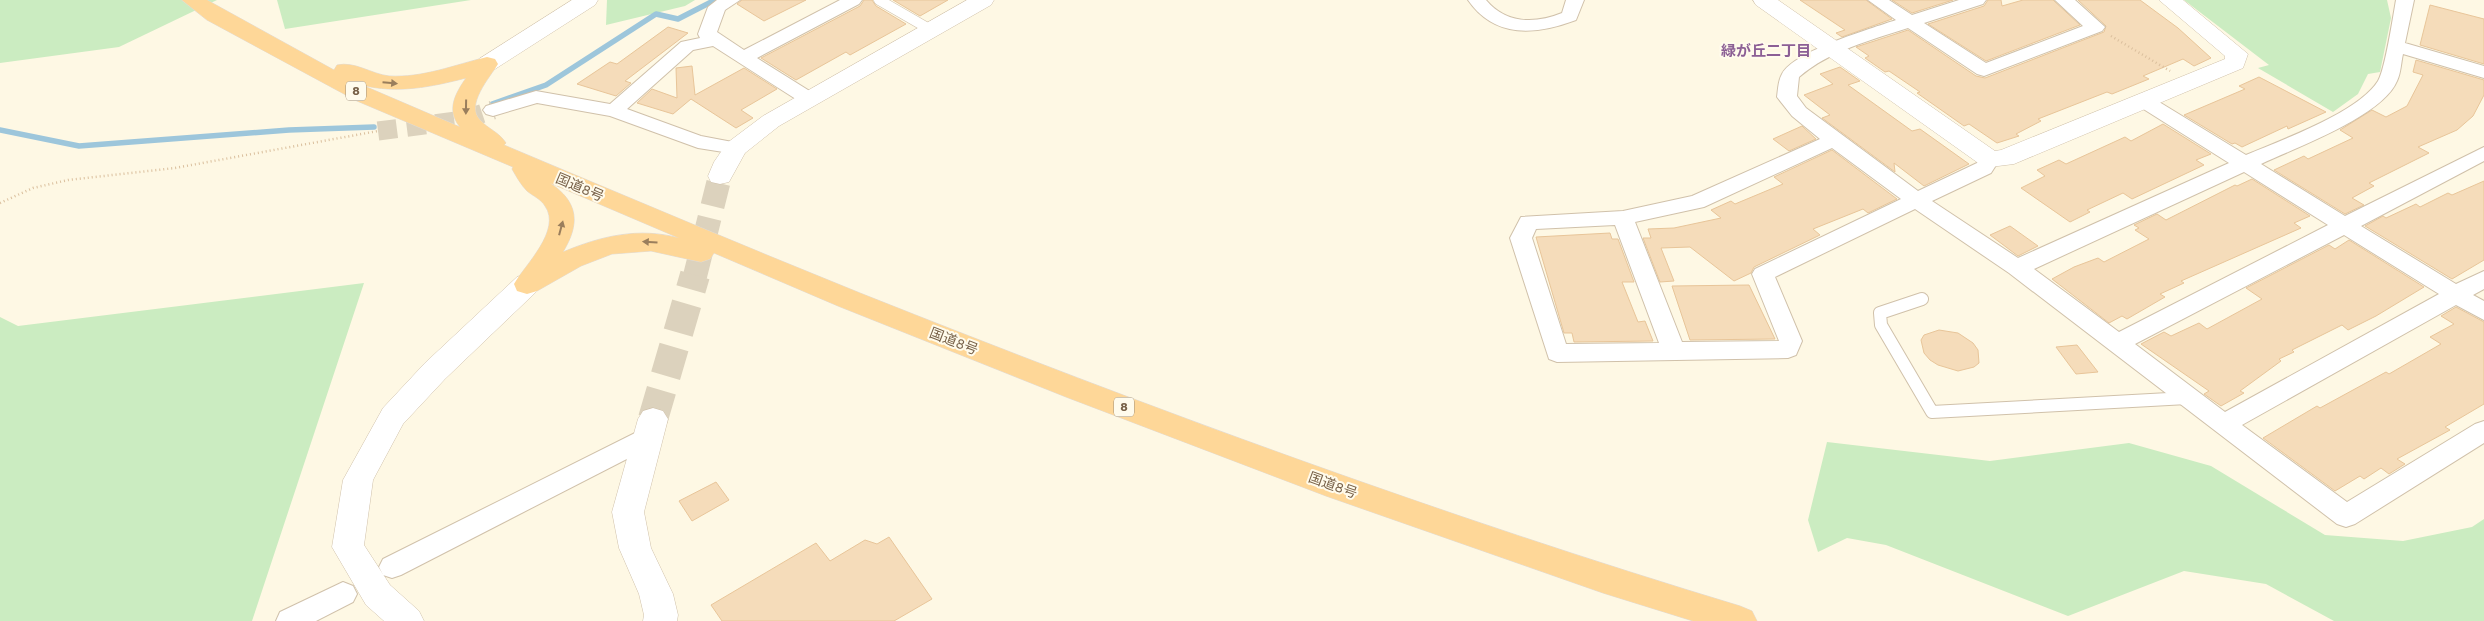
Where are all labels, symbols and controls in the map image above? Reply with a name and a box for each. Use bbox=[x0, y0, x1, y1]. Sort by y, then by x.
district label: 緑が丘二丁目 bbox=[1721, 42, 1811, 60]
one-way arrow bbox=[383, 79, 399, 87]
road number: 8 bbox=[346, 82, 366, 100]
one-way arrow bbox=[462, 99, 470, 115]
street label: 国道8号 bbox=[554, 170, 606, 204]
one-way arrow bbox=[557, 220, 565, 236]
one-way arrow bbox=[642, 237, 658, 245]
street label: 国道8号 bbox=[928, 324, 980, 358]
road number: 8 bbox=[1114, 398, 1134, 417]
street label: 国道8号 bbox=[1306, 469, 1360, 501]

